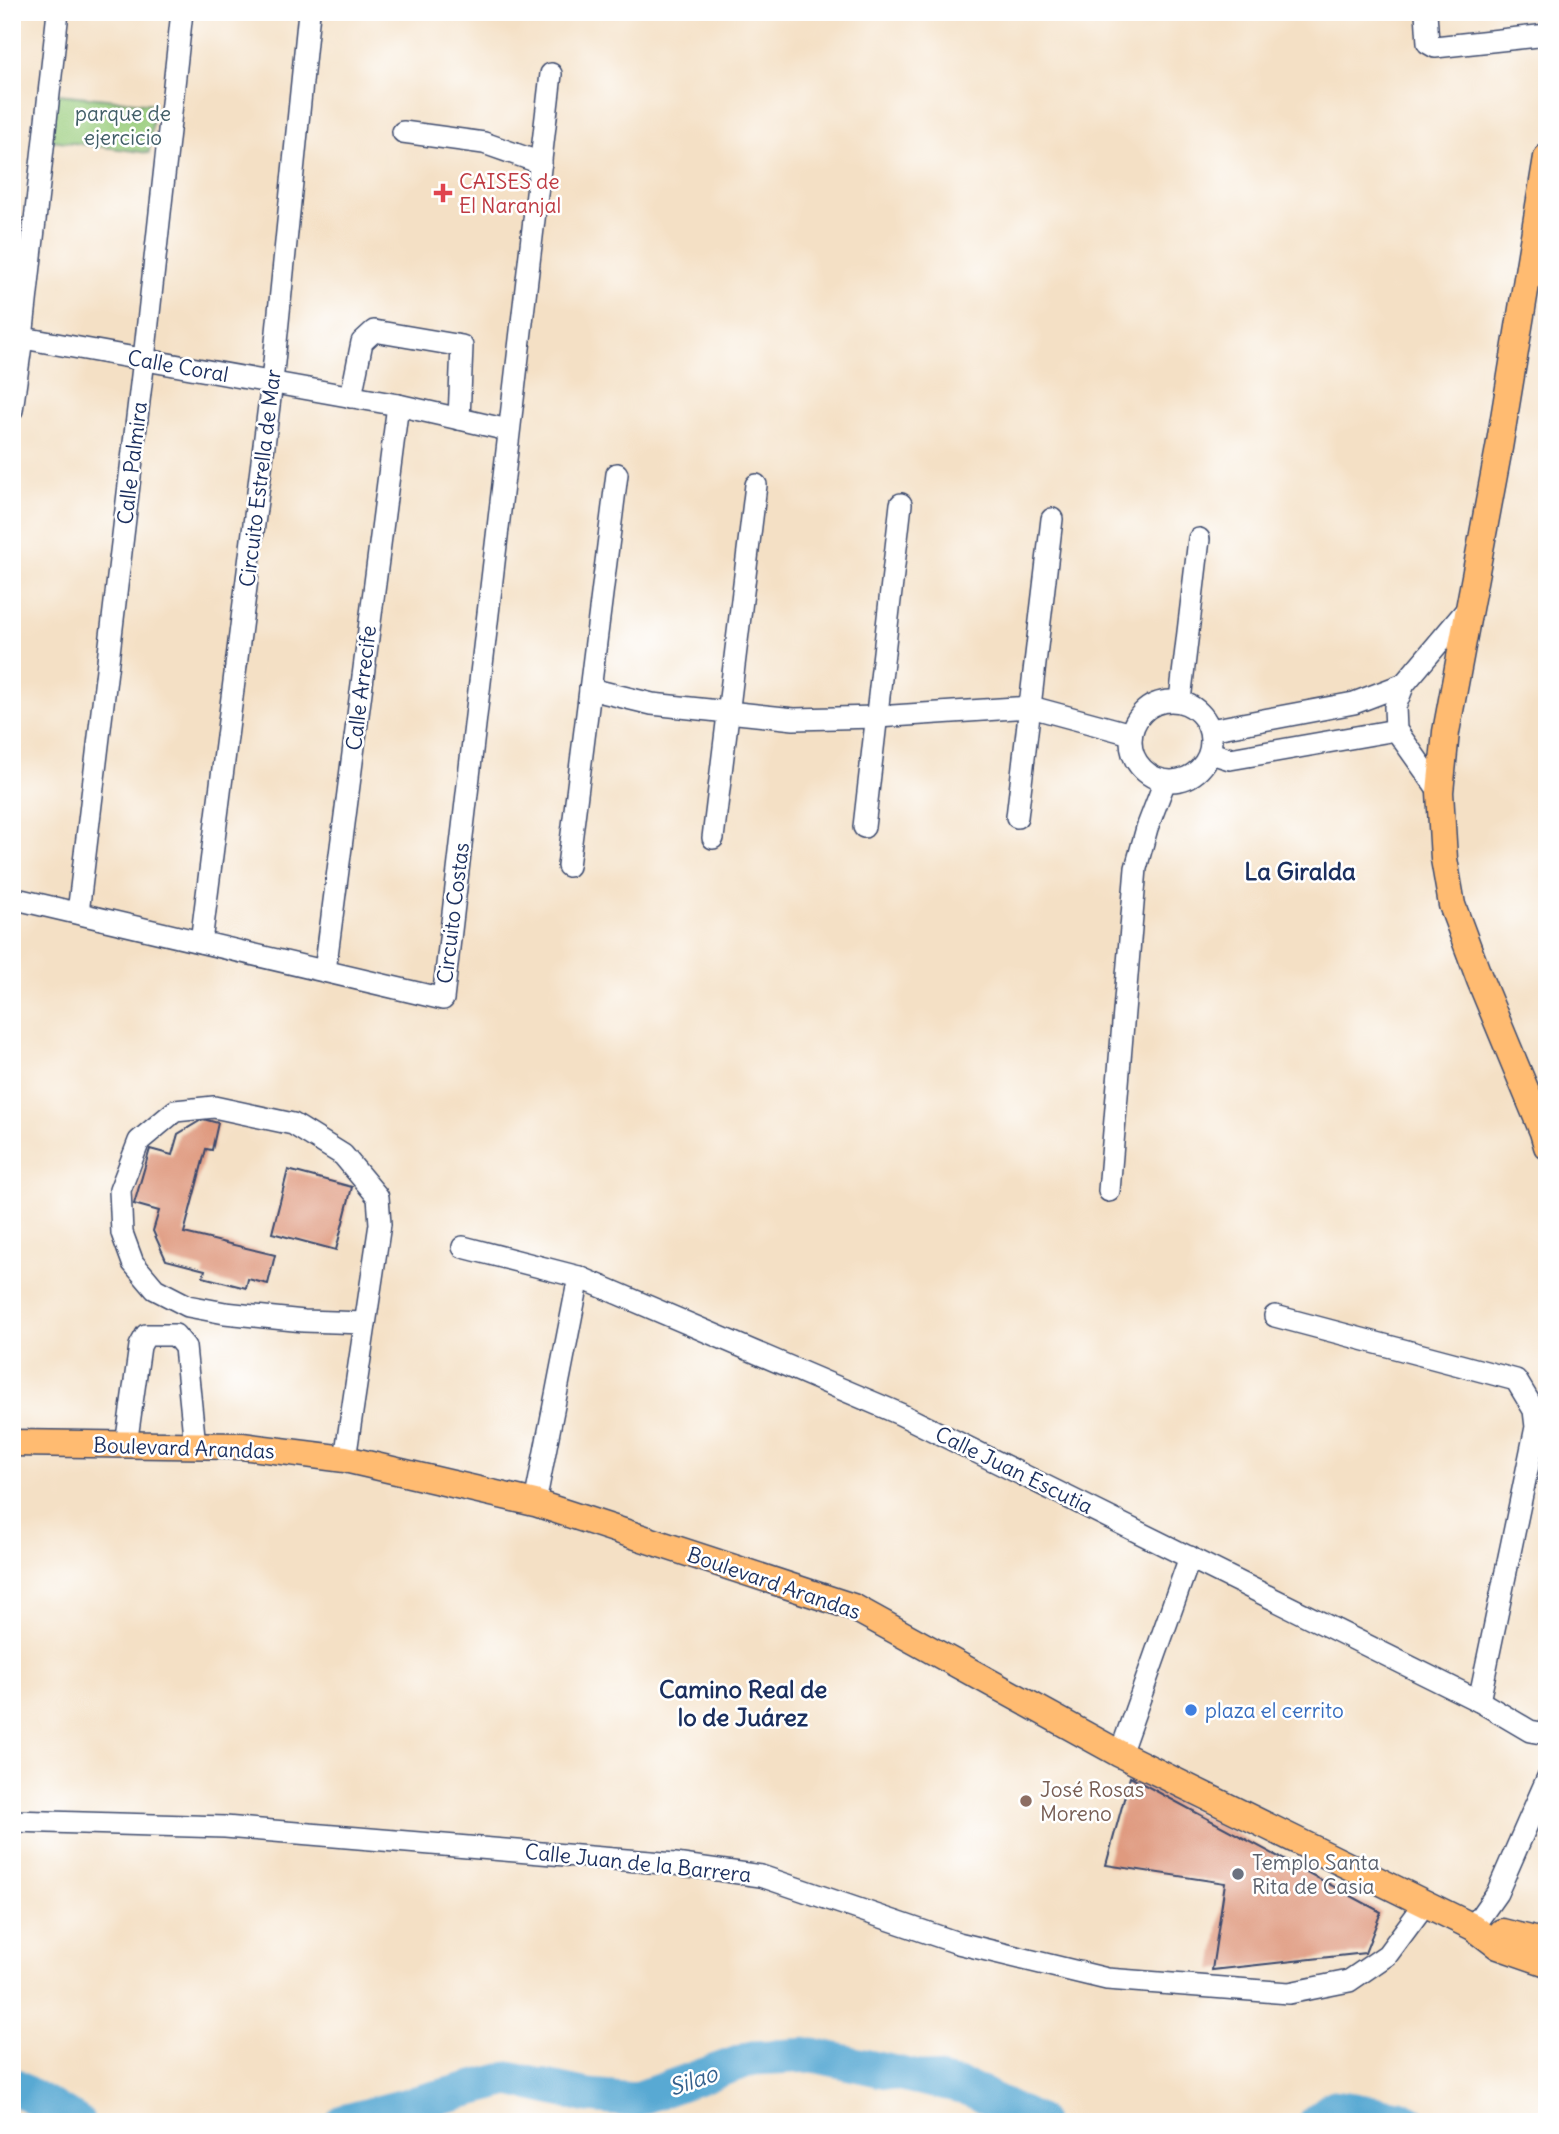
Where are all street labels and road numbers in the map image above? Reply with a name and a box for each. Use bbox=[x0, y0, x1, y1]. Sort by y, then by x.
street label: Calle Coral bbox=[126, 344, 230, 388]
street label: Circuito Estrella de Mar bbox=[233, 367, 287, 588]
street label: Calle Palmira bbox=[111, 400, 153, 526]
street label: Calle Arrecife bbox=[340, 624, 382, 752]
street label: Circuito Costas bbox=[431, 841, 475, 985]
street label: Calle Juan Escutia bbox=[931, 1420, 1097, 1520]
street label: Boulevard Arandas bbox=[93, 1431, 275, 1465]
street label: Boulevard Arandas bbox=[684, 1541, 864, 1625]
street label: Calle Juan de la Barrera bbox=[523, 1838, 753, 1888]

